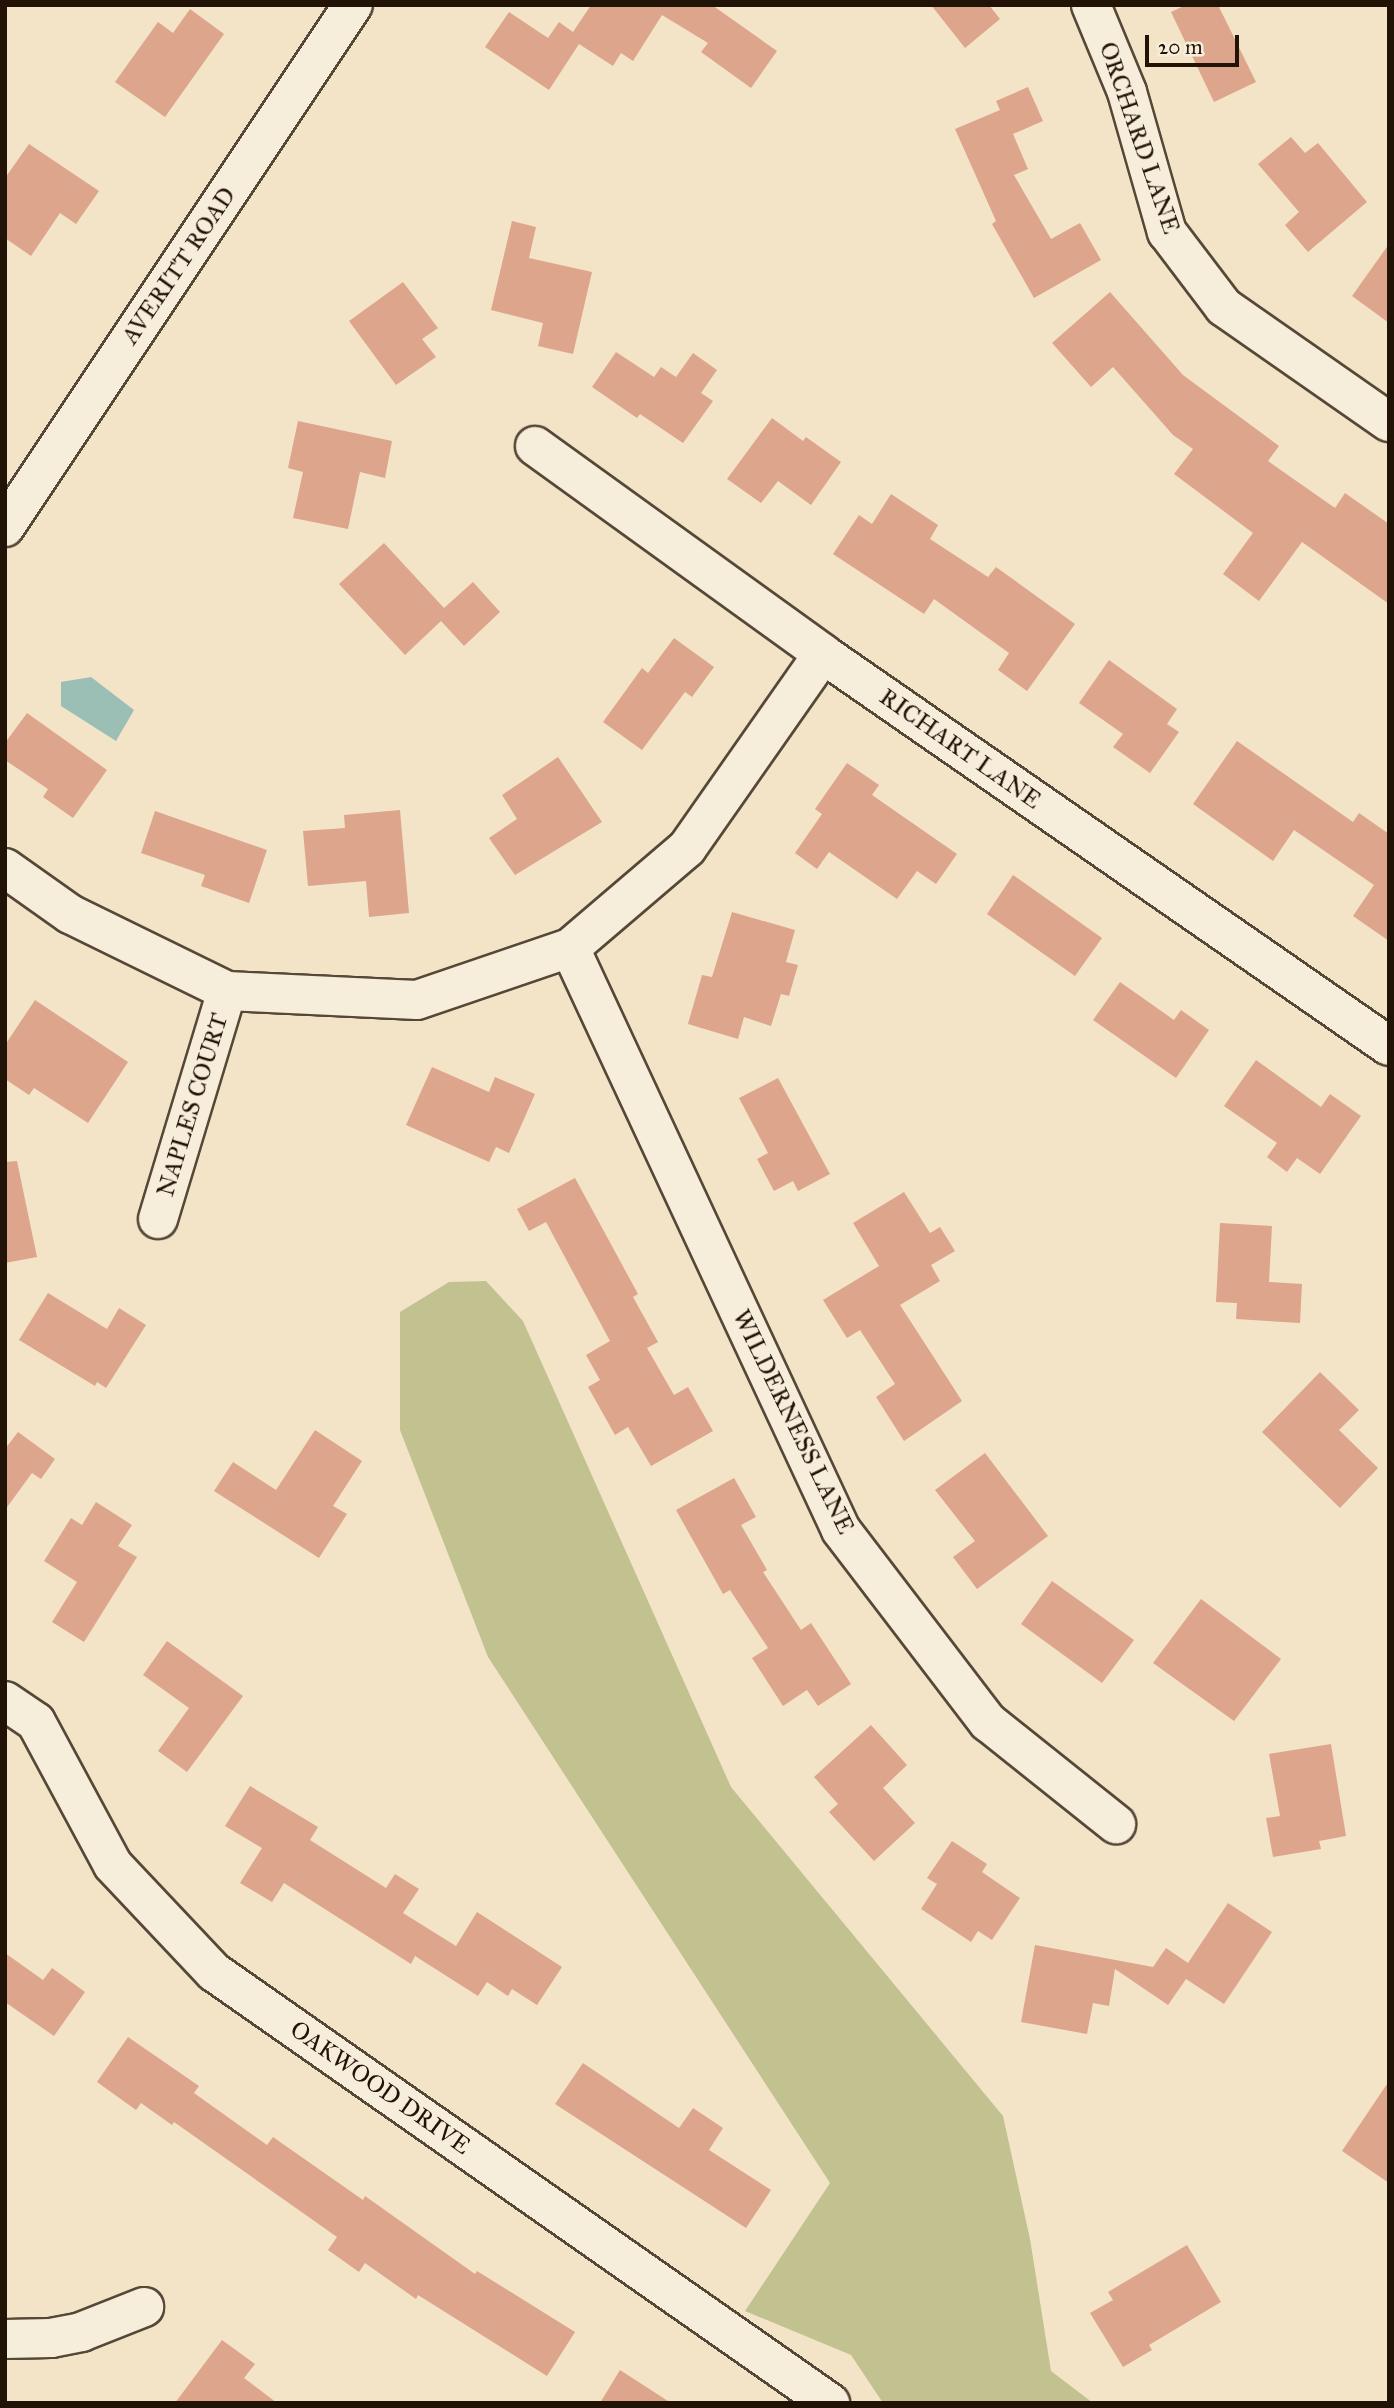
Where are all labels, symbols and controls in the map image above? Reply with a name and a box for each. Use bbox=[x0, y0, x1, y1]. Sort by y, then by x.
scale bar bbox=[1149, 21, 1244, 65]
text: 20 m bbox=[1158, 34, 1203, 60]
street label: ORCHARD LANE bbox=[1093, 38, 1185, 238]
street label: AVERITT ROAD bbox=[116, 182, 242, 350]
street label: RICHART LANE bbox=[874, 683, 1046, 815]
street label: NAPLES COURT bbox=[151, 1010, 235, 1200]
street label: WILDERNESS LANE bbox=[726, 1305, 860, 1539]
street label: OAKWOOD DRIVE bbox=[284, 2015, 476, 2161]

